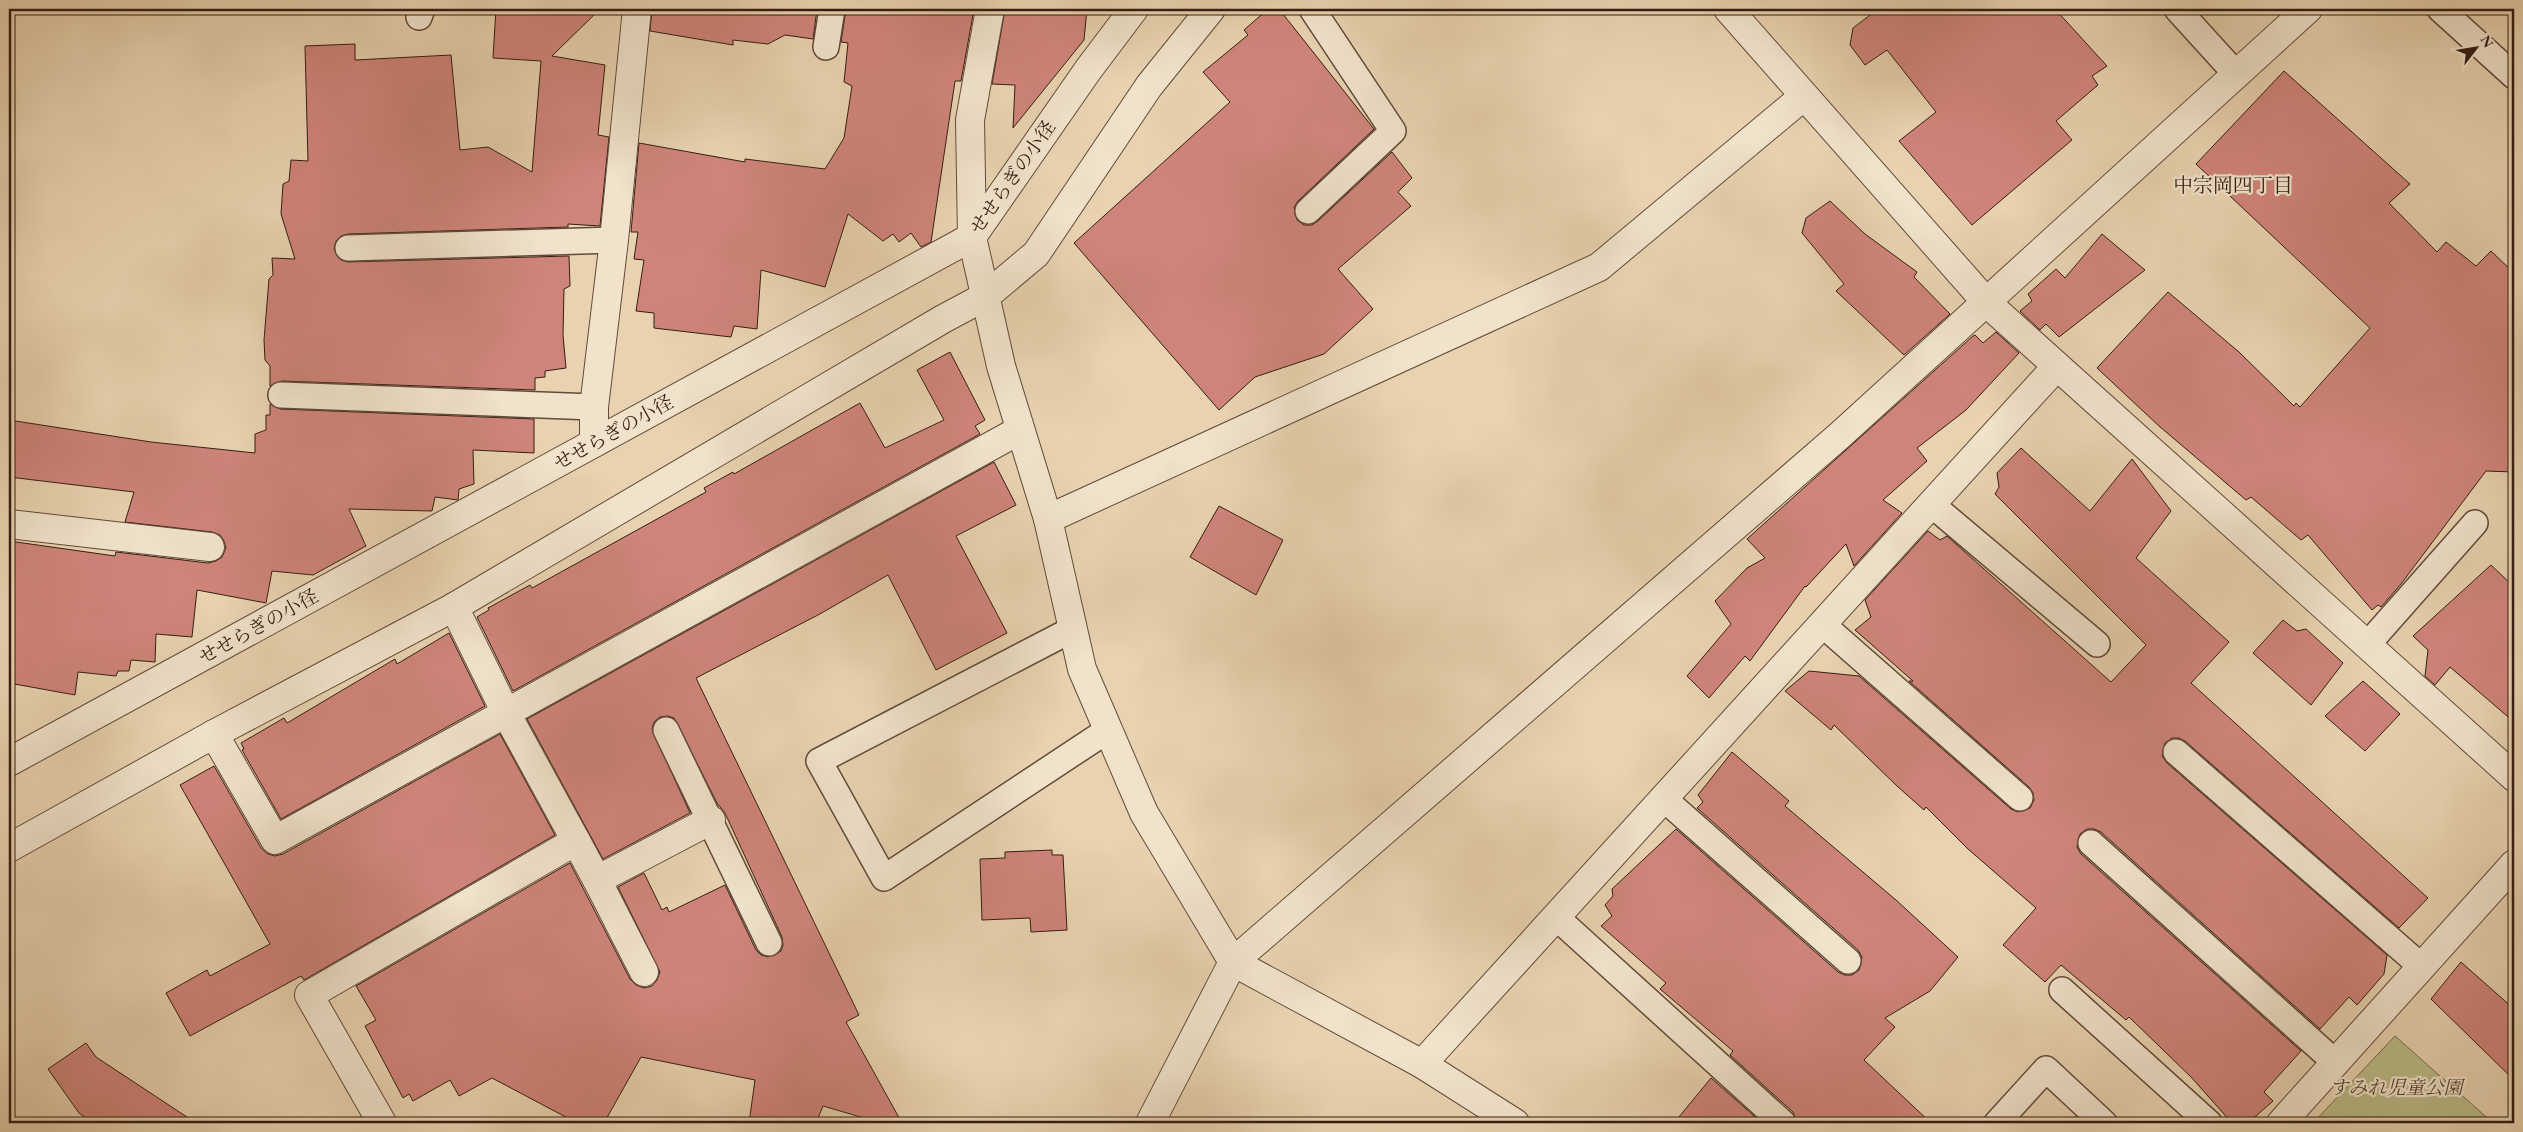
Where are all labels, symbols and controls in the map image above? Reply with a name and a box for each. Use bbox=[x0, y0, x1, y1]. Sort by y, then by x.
north arrow bbox=[2450, 22, 2500, 72]
text: N bbox=[2477, 32, 2498, 51]
street label: せせらぎの小径 bbox=[964, 116, 1061, 239]
district label: 中宗岡四丁目 bbox=[2173, 172, 2293, 198]
street label: せせらぎの小径 bbox=[549, 389, 677, 476]
street label: せせらぎの小径 bbox=[194, 583, 322, 670]
park label: すみれ児童公園 bbox=[2329, 1075, 2465, 1100]

